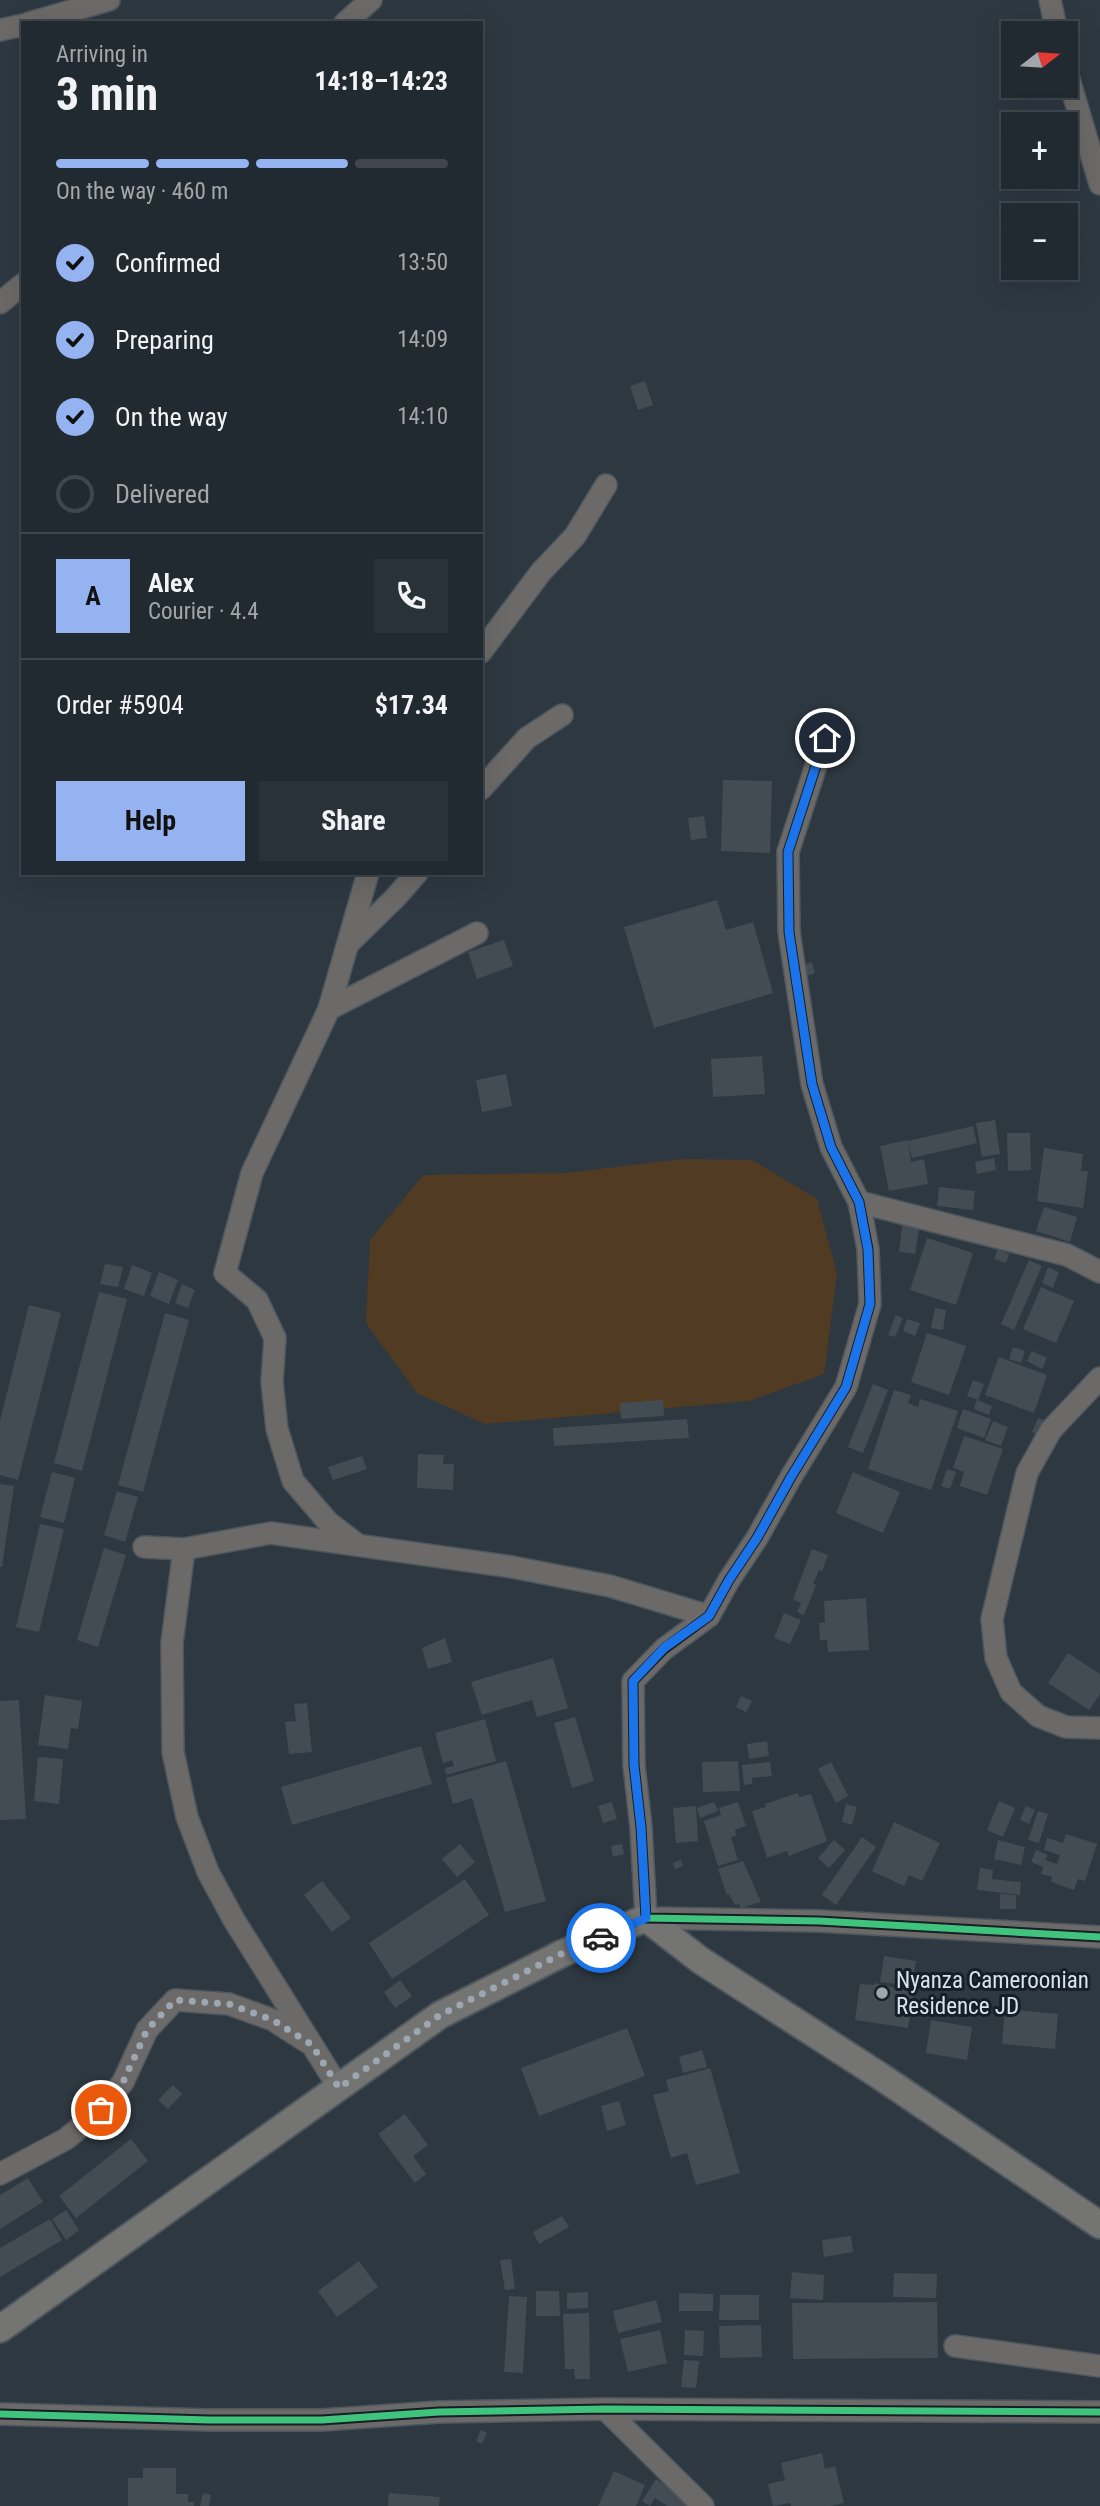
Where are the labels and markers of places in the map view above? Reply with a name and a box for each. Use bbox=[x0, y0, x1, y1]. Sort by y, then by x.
pin bbox=[795, 708, 855, 768]
place label: Nyanza Cameroonian Residence JD bbox=[896, 1967, 1089, 2020]
marker: Nyanza Cameroonian Residence JD bbox=[874, 1985, 890, 2001]
pin bbox=[71, 2080, 131, 2140]

